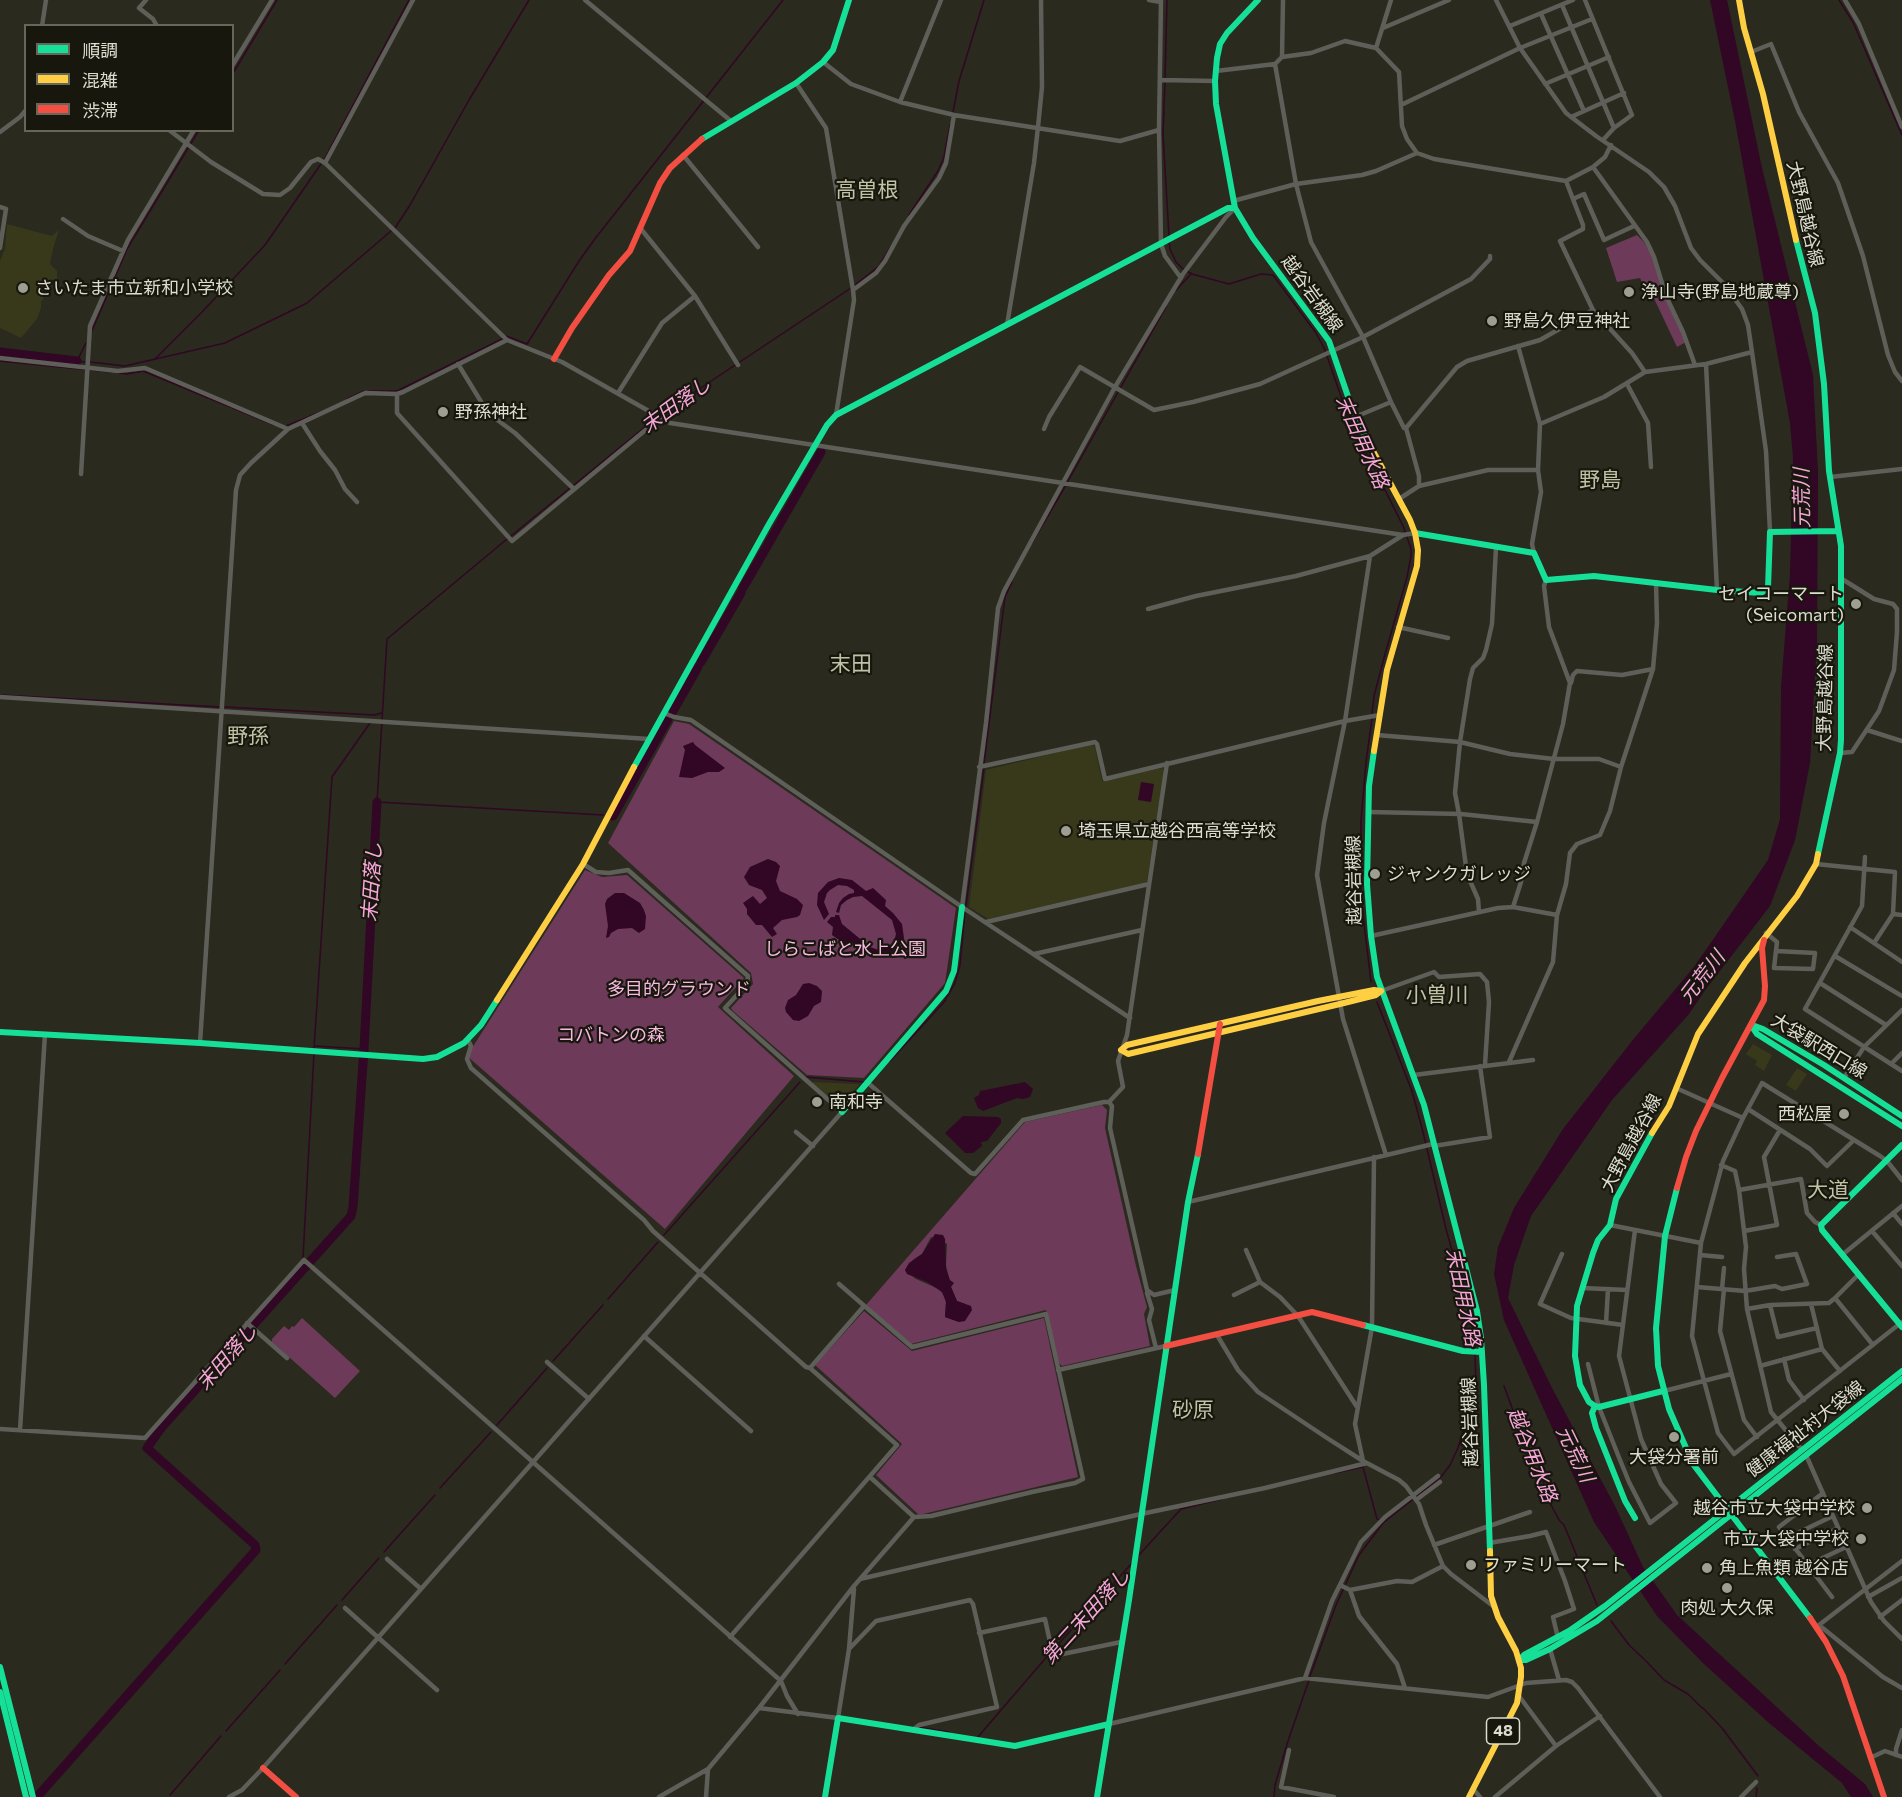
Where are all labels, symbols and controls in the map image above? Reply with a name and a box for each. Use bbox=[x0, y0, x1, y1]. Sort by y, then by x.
legend bbox=[24, 24, 234, 132]
text: 順調 bbox=[82, 39, 118, 61]
text: 混雑 bbox=[82, 69, 118, 91]
text: 渋滞 bbox=[82, 99, 118, 121]
street label: 大野島越谷線 bbox=[1782, 159, 1828, 269]
district label: 高曽根 bbox=[836, 177, 898, 203]
street label: 越谷岩槻線 bbox=[1277, 251, 1347, 337]
place label: さいたま市立新和小学校 bbox=[35, 277, 233, 299]
marker: さいたま市立新和小学校 bbox=[16, 281, 30, 295]
place label: 浄山寺(野島地蔵尊) bbox=[1641, 281, 1799, 303]
marker: 浄山寺(野島地蔵尊) bbox=[1622, 285, 1636, 299]
place label: 野島久伊豆神社 bbox=[1504, 310, 1630, 332]
marker: 野島久伊豆神社 bbox=[1485, 314, 1499, 328]
water label: 末田落し bbox=[637, 372, 715, 438]
water label: 末田用水路 bbox=[1331, 391, 1393, 493]
place label: 野孫神社 bbox=[455, 401, 527, 423]
marker: 野孫神社 bbox=[436, 405, 450, 419]
district label: 野島 bbox=[1579, 467, 1621, 493]
water label: 元荒川 bbox=[1789, 468, 1815, 528]
place label: セイコーマート (Seicomart) bbox=[1718, 583, 1844, 626]
marker: セイコーマート (Seicomart) bbox=[1849, 597, 1863, 611]
street label: 大野島越谷線 bbox=[1813, 644, 1837, 752]
district label: 末田 bbox=[830, 651, 872, 677]
district label: 野孫 bbox=[227, 723, 269, 749]
place label: 埼玉県立越谷西高等学校 bbox=[1078, 820, 1276, 842]
marker: 埼玉県立越谷西高等学校 bbox=[1059, 824, 1073, 838]
street label: 越谷岩槻線 bbox=[1342, 835, 1366, 925]
water label: 末田落し bbox=[357, 841, 387, 923]
place label: ジャンクガレッジ bbox=[1387, 863, 1531, 885]
marker: ジャンクガレッジ bbox=[1368, 867, 1382, 881]
park label: しらこばと水上公園 bbox=[764, 938, 926, 960]
water label: 元荒川 bbox=[1674, 946, 1730, 1008]
park label: 多目的グラウンド bbox=[607, 978, 751, 1000]
district label: 小曽川 bbox=[1406, 982, 1468, 1008]
street label: 大袋駅西口線 bbox=[1767, 1009, 1871, 1083]
park label: コバトンの森 bbox=[557, 1024, 665, 1046]
street label: 大野島越谷線 bbox=[1596, 1090, 1666, 1196]
place label: 南和寺 bbox=[829, 1091, 883, 1113]
marker: 南和寺 bbox=[810, 1095, 824, 1109]
place label: 西松屋 bbox=[1778, 1103, 1832, 1125]
marker: 西松屋 bbox=[1837, 1107, 1851, 1121]
district label: 大道 bbox=[1807, 1177, 1849, 1203]
water label: 末田用水路 bbox=[1441, 1246, 1485, 1348]
water label: 末田落し bbox=[192, 1319, 262, 1395]
street label: 健康福祉村大袋線 bbox=[1742, 1376, 1868, 1482]
street label: 越谷岩槻線 bbox=[1458, 1377, 1482, 1467]
district label: 砂原 bbox=[1172, 1397, 1214, 1423]
water label: 越谷用水路 bbox=[1502, 1404, 1562, 1506]
water label: 元荒川 bbox=[1551, 1422, 1599, 1486]
marker: 大袋分署前 bbox=[1667, 1430, 1681, 1444]
place label: 大袋分署前 bbox=[1629, 1446, 1719, 1468]
place label: 越谷市立大袋中学校 bbox=[1693, 1497, 1855, 1519]
marker: 越谷市立大袋中学校 bbox=[1860, 1501, 1874, 1515]
place label: 市立大袋中学校 bbox=[1723, 1528, 1849, 1550]
marker: 市立大袋中学校 bbox=[1854, 1532, 1868, 1546]
place label: ファミリーマート bbox=[1483, 1554, 1627, 1576]
place label: 角上魚類 越谷店 bbox=[1719, 1557, 1848, 1579]
marker: ファミリーマート bbox=[1464, 1558, 1478, 1572]
marker: 角上魚類 越谷店 bbox=[1700, 1561, 1714, 1575]
water label: 第二末田落し bbox=[1037, 1563, 1135, 1669]
marker: 肉処 大久保 bbox=[1720, 1581, 1734, 1595]
place label: 肉処 大久保 bbox=[1680, 1597, 1774, 1619]
road number: 48 bbox=[1486, 1718, 1520, 1744]

